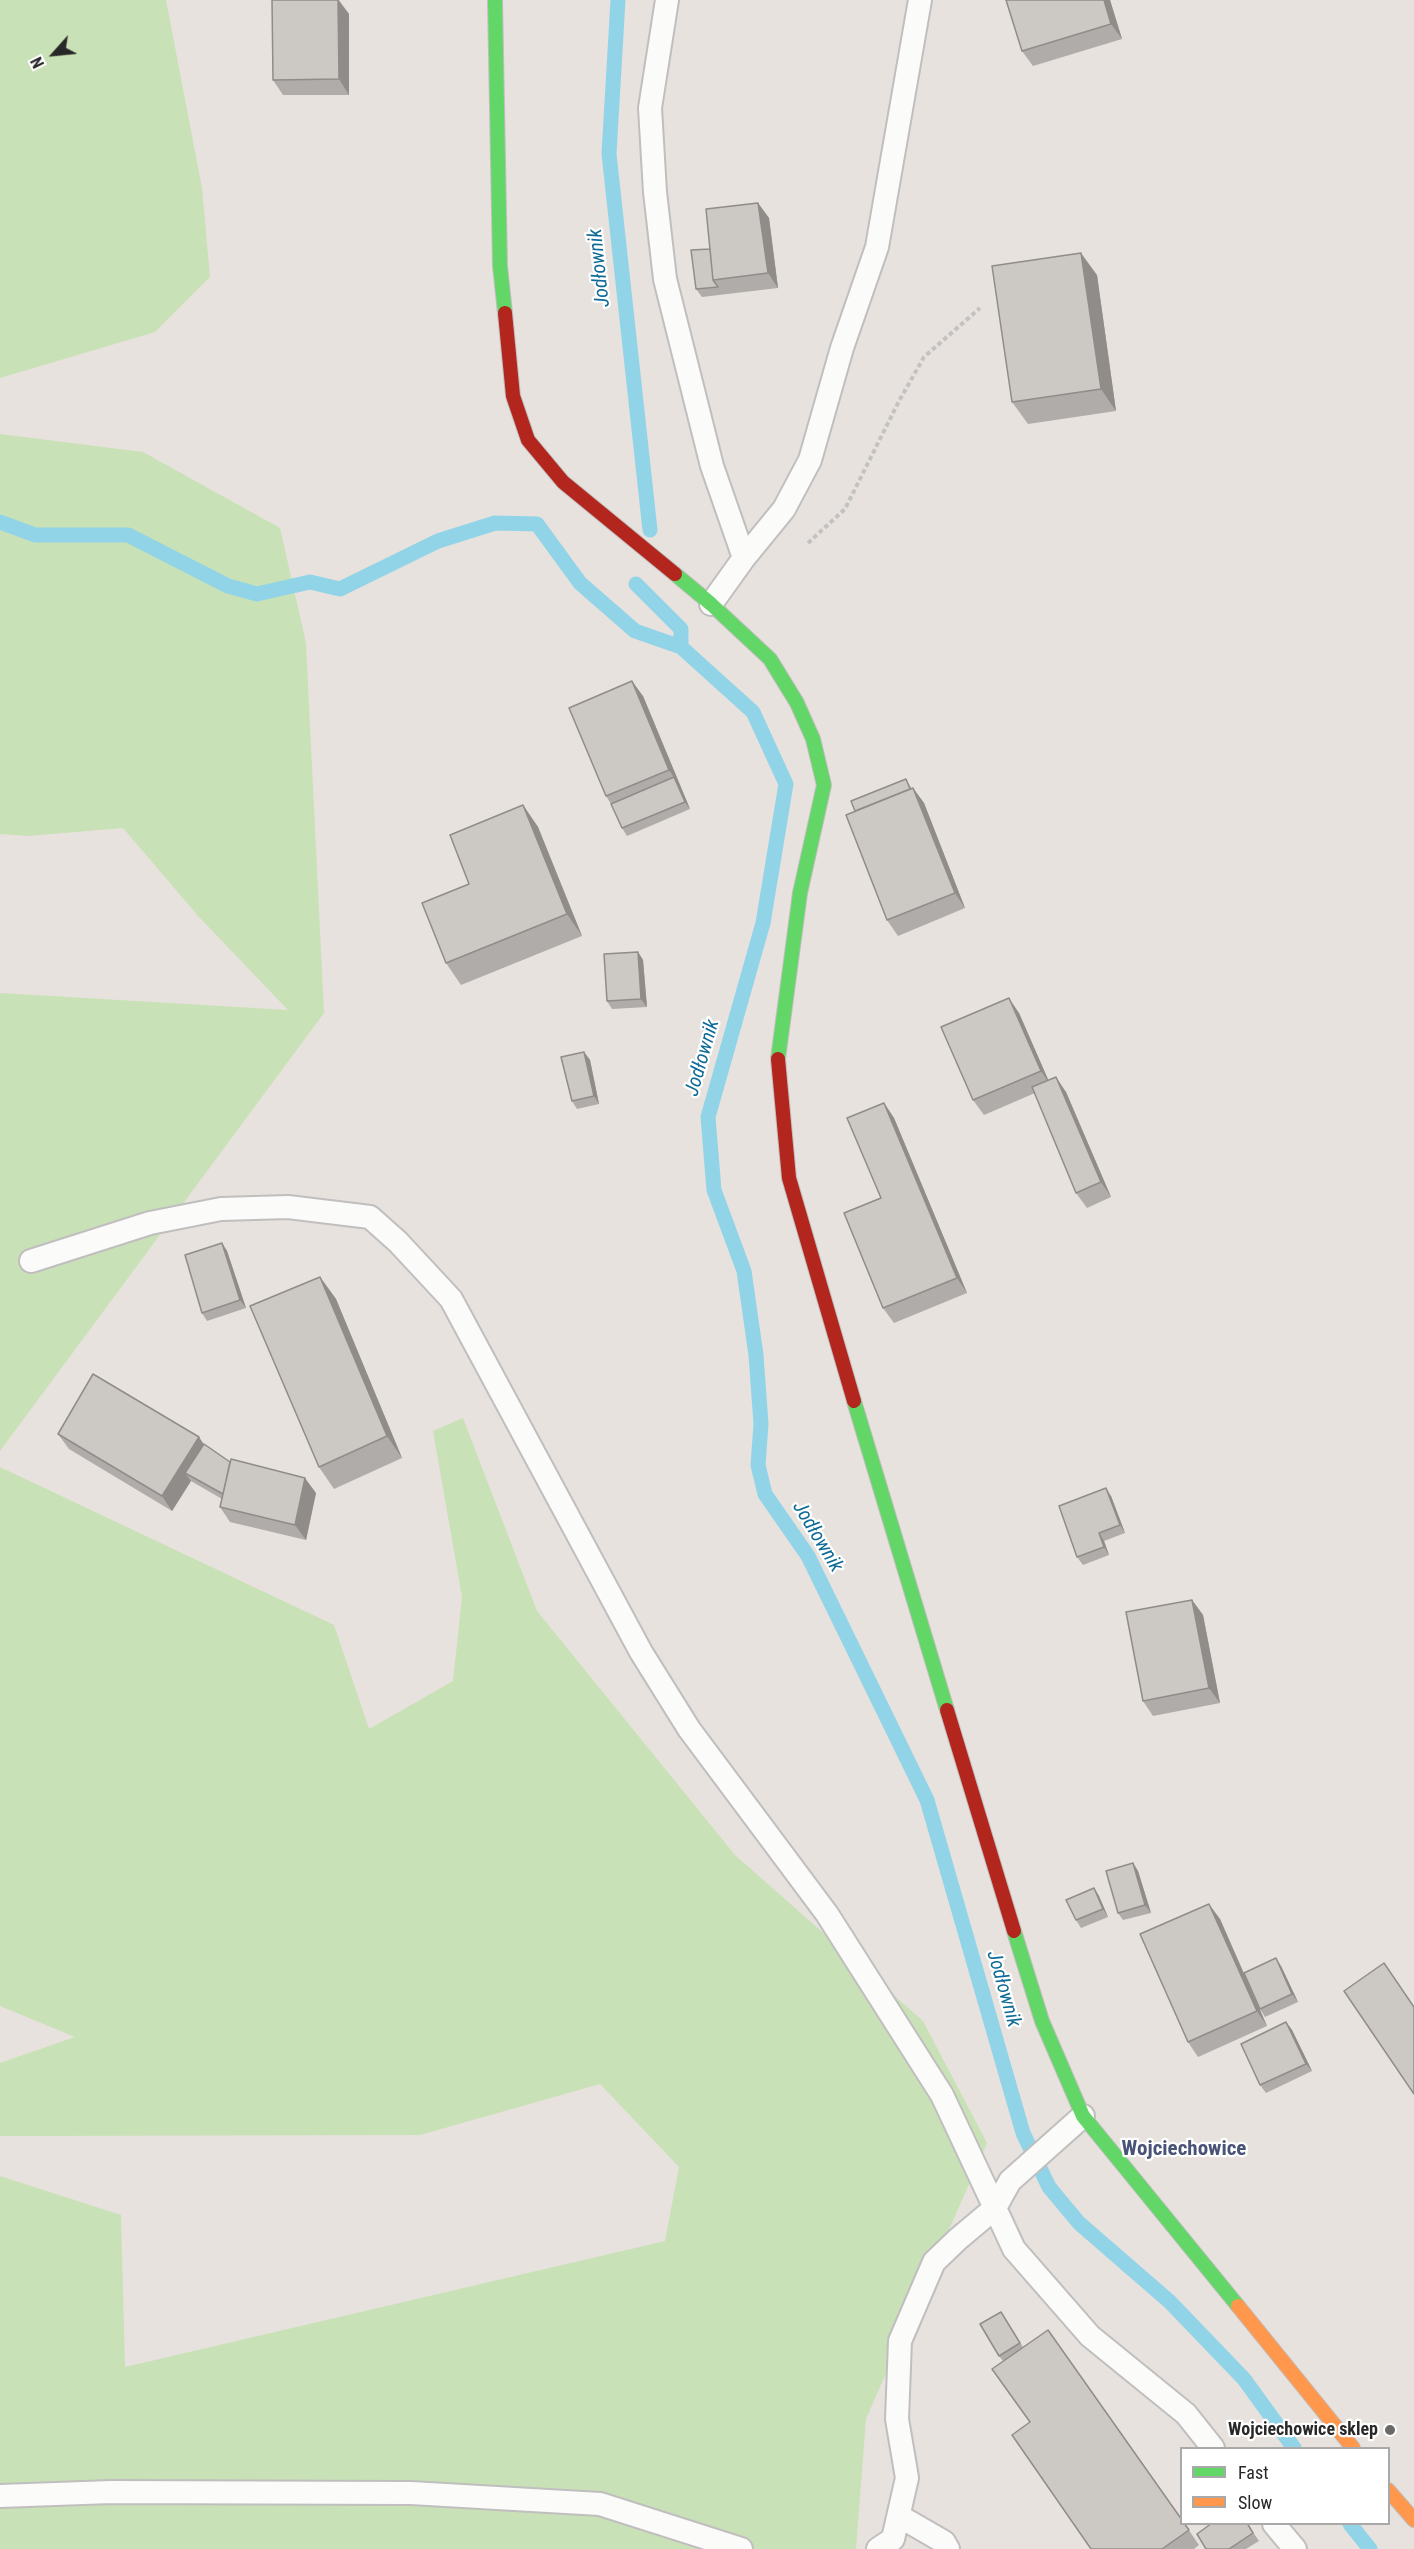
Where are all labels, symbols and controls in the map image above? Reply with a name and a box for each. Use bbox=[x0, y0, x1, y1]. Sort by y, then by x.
north arrow bbox=[24, 24, 84, 84]
text: N bbox=[27, 54, 48, 71]
water label: Jodłownik bbox=[584, 228, 616, 308]
water label: Jodłownik bbox=[681, 1017, 725, 1099]
water label: Jodłownik bbox=[786, 1497, 848, 1577]
water label: Jodłownik bbox=[981, 1948, 1025, 2030]
district label: Wojciechowice bbox=[1122, 2137, 1246, 2163]
place label: Wojciechowice sklep bbox=[1228, 2419, 1378, 2441]
marker: Wojciechowice sklep bbox=[1383, 2423, 1397, 2437]
legend bbox=[1180, 2447, 1390, 2525]
text: Fast bbox=[1238, 2462, 1269, 2483]
text: Slow bbox=[1238, 2492, 1272, 2513]

